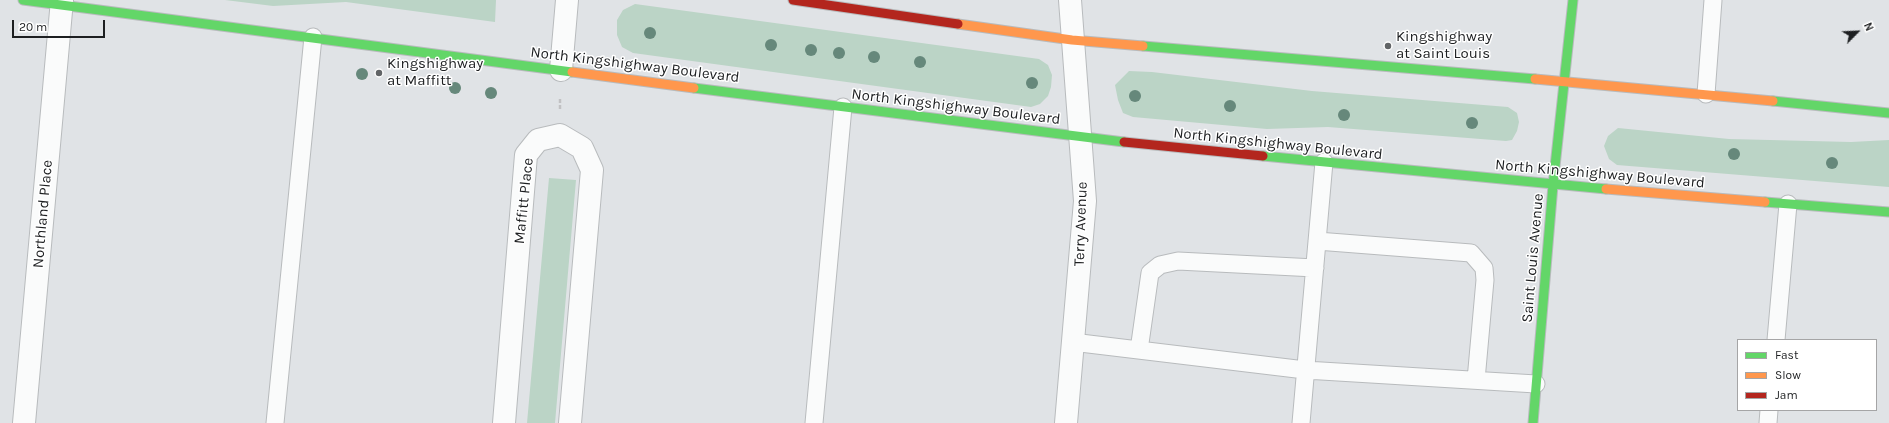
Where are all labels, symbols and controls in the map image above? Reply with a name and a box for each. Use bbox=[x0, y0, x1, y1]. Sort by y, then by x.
scale bar bbox=[14, 12, 107, 38]
north arrow bbox=[1837, 12, 1877, 52]
text: 20 m bbox=[19, 20, 47, 34]
text: N bbox=[1861, 21, 1876, 33]
place label: Kingshighway at Saint Louis bbox=[1396, 28, 1492, 63]
marker: Kingshighway at Saint Louis bbox=[1383, 41, 1393, 51]
street label: North Kingshighway Boulevard bbox=[529, 43, 741, 87]
place label: Kingshighway at Maffitt bbox=[387, 55, 483, 90]
marker: Kingshighway at Maffitt bbox=[374, 68, 384, 78]
street label: North Kingshighway Boulevard bbox=[850, 85, 1062, 129]
street label: North Kingshighway Boulevard bbox=[1172, 124, 1384, 164]
street label: North Kingshighway Boulevard bbox=[1494, 156, 1706, 192]
street label: Maffitt Place bbox=[511, 157, 537, 245]
street label: Northland Place bbox=[29, 159, 57, 269]
street label: Terry Avenue bbox=[1071, 181, 1091, 267]
street label: Saint Louis Avenue bbox=[1518, 193, 1548, 323]
legend bbox=[1737, 339, 1877, 411]
text: Fast bbox=[1775, 348, 1798, 362]
text: Slow bbox=[1775, 368, 1801, 382]
text: Jam bbox=[1775, 388, 1798, 402]

